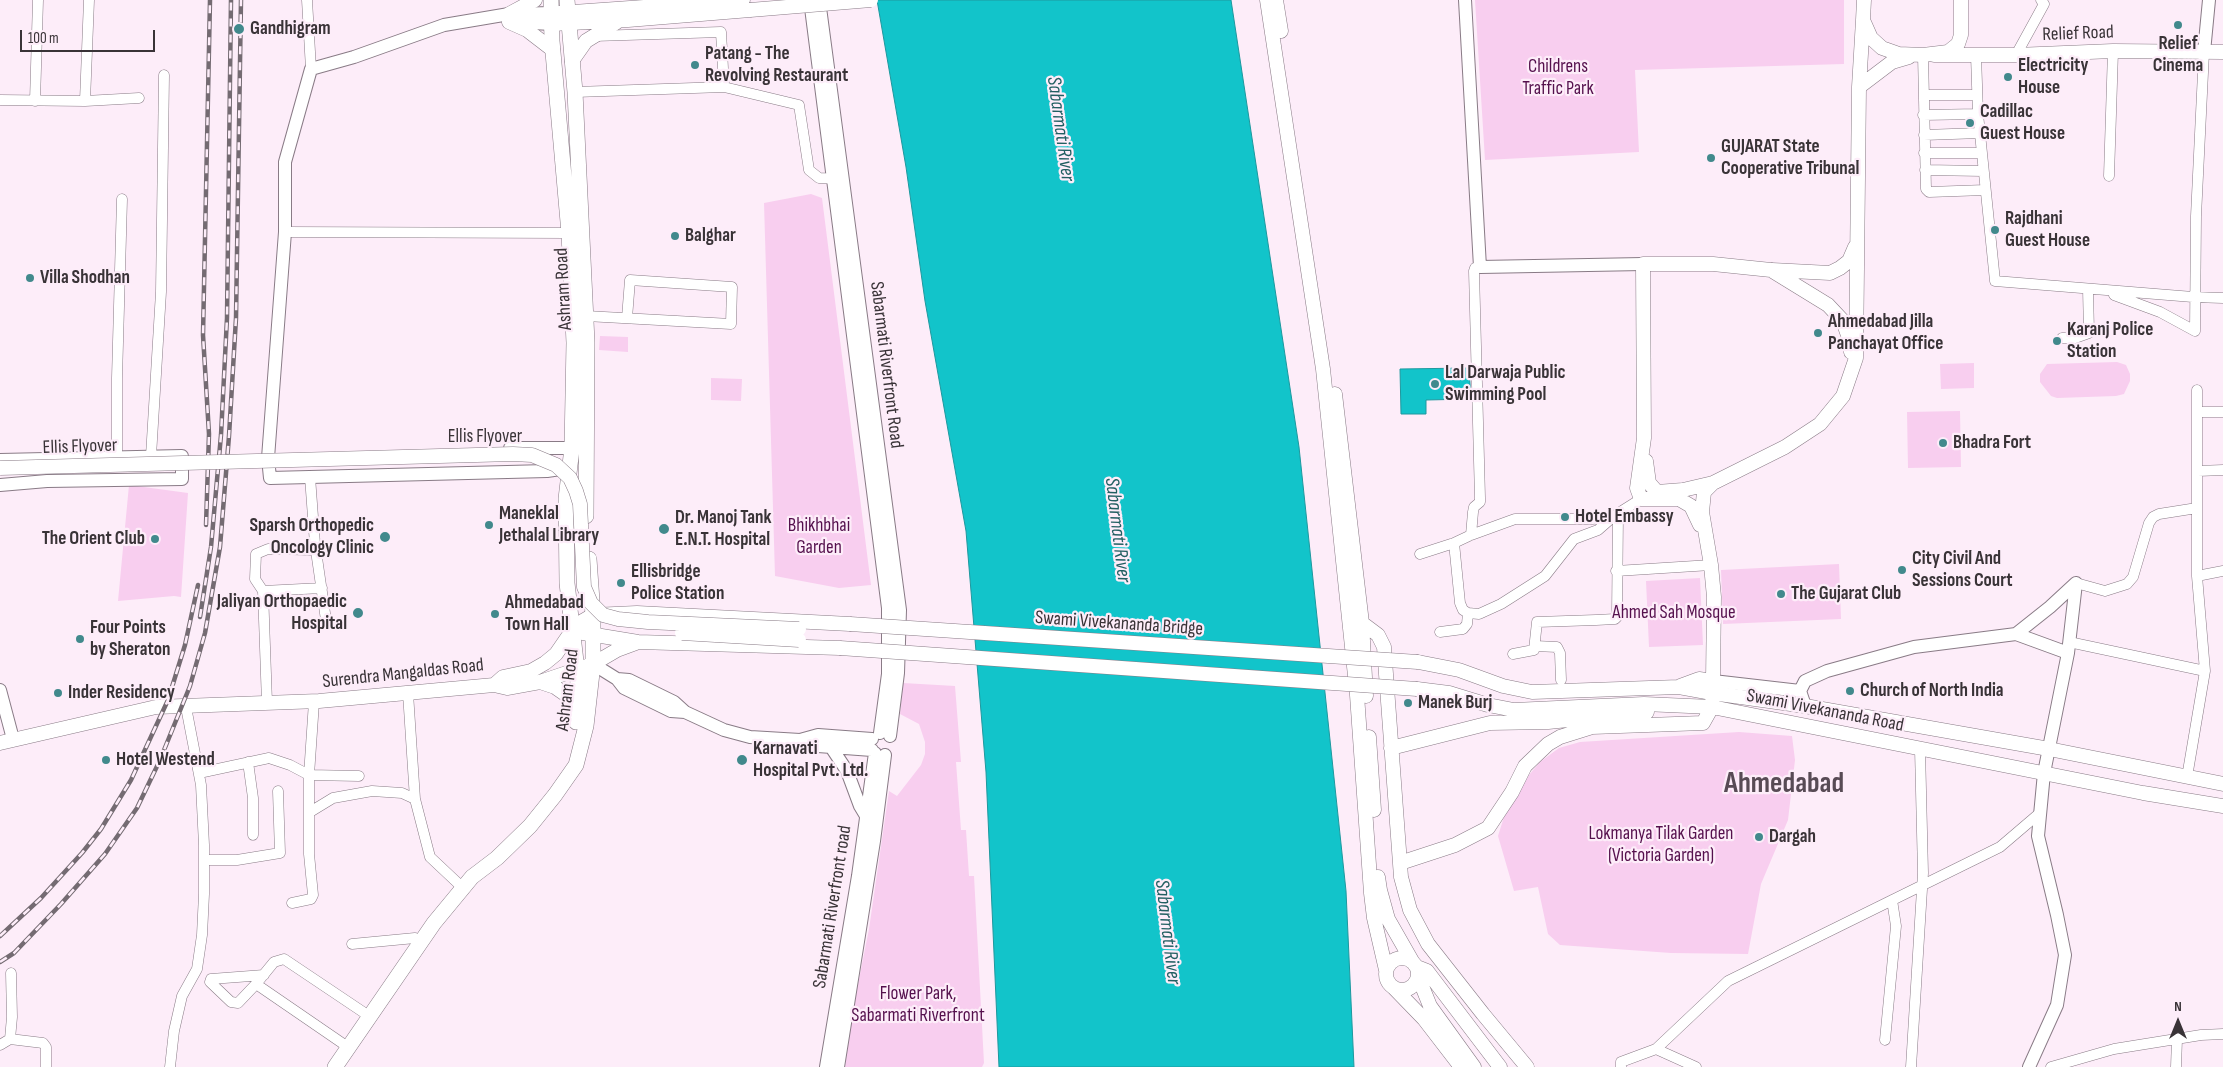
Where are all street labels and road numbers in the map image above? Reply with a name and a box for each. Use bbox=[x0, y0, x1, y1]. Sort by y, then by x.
street label: Relief Road bbox=[2042, 21, 2114, 47]
street label: Ashram Road bbox=[550, 247, 578, 331]
street label: Sabarmati Riverfront Road bbox=[864, 280, 908, 450]
street label: Ellis Flyover bbox=[448, 426, 522, 448]
street label: Ellis Flyover bbox=[42, 434, 118, 460]
street label: Swami Vivekananda Bridge bbox=[1034, 607, 1204, 641]
street label: Ashram Road bbox=[552, 648, 584, 732]
street label: Surendra Mangaldas Road bbox=[321, 654, 485, 694]
street label: Swami Vivekananda Road bbox=[1744, 685, 1906, 737]
street label: Sabarmati Riverfront road bbox=[809, 824, 857, 990]

